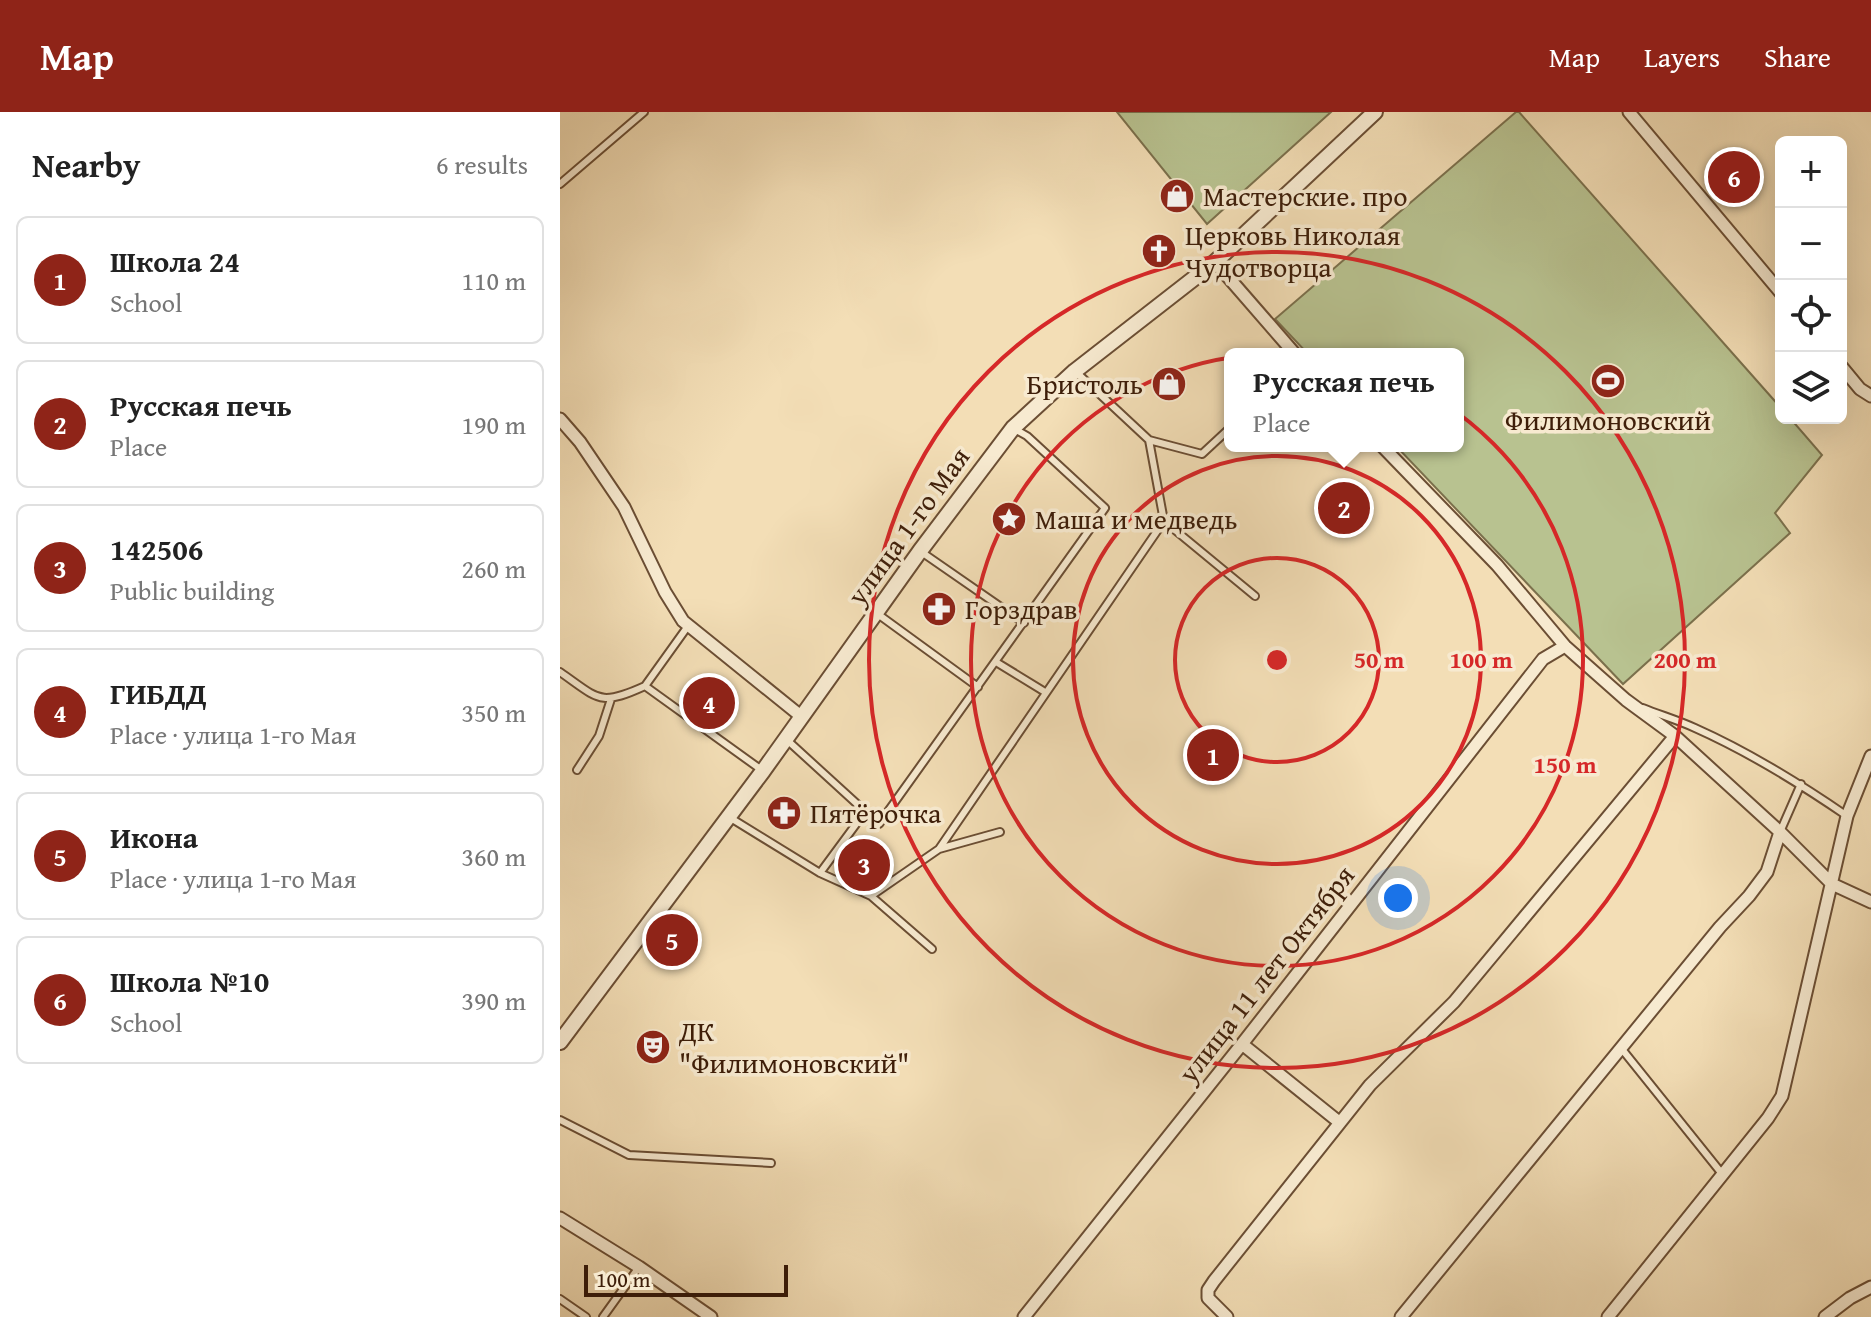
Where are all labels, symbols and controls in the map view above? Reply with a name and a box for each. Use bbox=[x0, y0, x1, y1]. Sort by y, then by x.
text: Map bbox=[40, 28, 114, 84]
text: Map bbox=[1549, 36, 1600, 77]
text: Layers bbox=[1644, 36, 1720, 77]
text: Share bbox=[1764, 36, 1831, 77]
map controls bbox=[1775, 136, 1847, 424]
button: + bbox=[1775, 136, 1847, 208]
text: Nearby bbox=[32, 140, 141, 189]
text: 6 results bbox=[436, 145, 528, 184]
pin: 6 bbox=[1708, 147, 1760, 207]
place label: Мастерские. про bbox=[1203, 175, 1408, 216]
shop icon: Мастерские. про bbox=[1158, 177, 1196, 215]
button: − bbox=[1775, 208, 1847, 280]
place label: Церковь Николая Чудотворца bbox=[1185, 214, 1400, 287]
church icon: Церковь Николая Чудотворца bbox=[1140, 232, 1178, 270]
text: Школа 24 bbox=[110, 239, 240, 283]
text: 1 bbox=[53, 261, 67, 300]
text: 110 m bbox=[461, 261, 526, 300]
button: locate bbox=[1775, 280, 1847, 352]
text: School bbox=[110, 283, 182, 322]
popup bbox=[1224, 348, 1464, 452]
button: layers bbox=[1775, 352, 1847, 424]
text: Русская печь bbox=[1253, 359, 1435, 403]
sports icon: Филимоновский bbox=[1589, 362, 1627, 400]
place label: Бристоль bbox=[1027, 363, 1143, 404]
shop icon: Бристоль bbox=[1150, 365, 1188, 403]
text: Русская печь bbox=[110, 383, 292, 427]
place label: Филимоновский bbox=[1505, 399, 1711, 440]
text: Place bbox=[1253, 403, 1310, 442]
text: 2 bbox=[53, 405, 67, 444]
text: 190 m bbox=[461, 405, 526, 444]
text: Place bbox=[110, 427, 167, 466]
street label: улица 1-го Мая bbox=[836, 438, 979, 614]
pin: 2 bbox=[1318, 478, 1370, 538]
place label: Маша и медведь bbox=[1035, 498, 1237, 539]
place icon: Маша и медведь bbox=[990, 500, 1028, 538]
text: 142506 bbox=[110, 527, 203, 571]
text: 3 bbox=[53, 549, 67, 588]
text: 260 m bbox=[461, 549, 526, 588]
text: Public building bbox=[110, 571, 274, 610]
place label: Горздрав bbox=[965, 588, 1077, 629]
pharmacy icon: Горздрав bbox=[920, 590, 958, 628]
text: 50 m bbox=[1354, 642, 1405, 677]
text: 100 m bbox=[1449, 642, 1513, 677]
text: 200 m bbox=[1653, 642, 1717, 677]
centre of rings bbox=[1263, 646, 1291, 674]
text: ГИБДД bbox=[110, 671, 207, 715]
pin: 4 bbox=[683, 673, 735, 733]
text: 4 bbox=[53, 693, 67, 732]
text: 350 m bbox=[461, 693, 526, 732]
text: Place · улица 1-го Мая bbox=[110, 715, 356, 754]
pin: 1 bbox=[1187, 725, 1239, 785]
text: 150 m bbox=[1533, 747, 1597, 782]
place label: Пятёрочка bbox=[810, 792, 942, 833]
pharmacy icon: Пятёрочка bbox=[765, 794, 803, 832]
text: Икона bbox=[110, 815, 198, 859]
pin: 3 bbox=[838, 835, 890, 895]
text: 5 bbox=[53, 837, 67, 876]
text: 360 m bbox=[461, 837, 526, 876]
street label: улица 11 лет Октября bbox=[1167, 856, 1364, 1092]
text: Place · улица 1-го Мая bbox=[110, 859, 356, 898]
your location bbox=[1378, 878, 1418, 918]
pin: 5 bbox=[646, 910, 698, 970]
text: Школа №10 bbox=[110, 959, 269, 1003]
text: 6 bbox=[53, 981, 67, 1020]
text: 390 m bbox=[461, 981, 526, 1020]
text: School bbox=[110, 1003, 182, 1042]
place label: ДК "Филимоновский" bbox=[678, 1010, 909, 1083]
theatre icon: ДК "Филимоновский" bbox=[634, 1028, 672, 1066]
scale bar bbox=[584, 1261, 788, 1297]
text: 100 m bbox=[596, 1263, 651, 1295]

